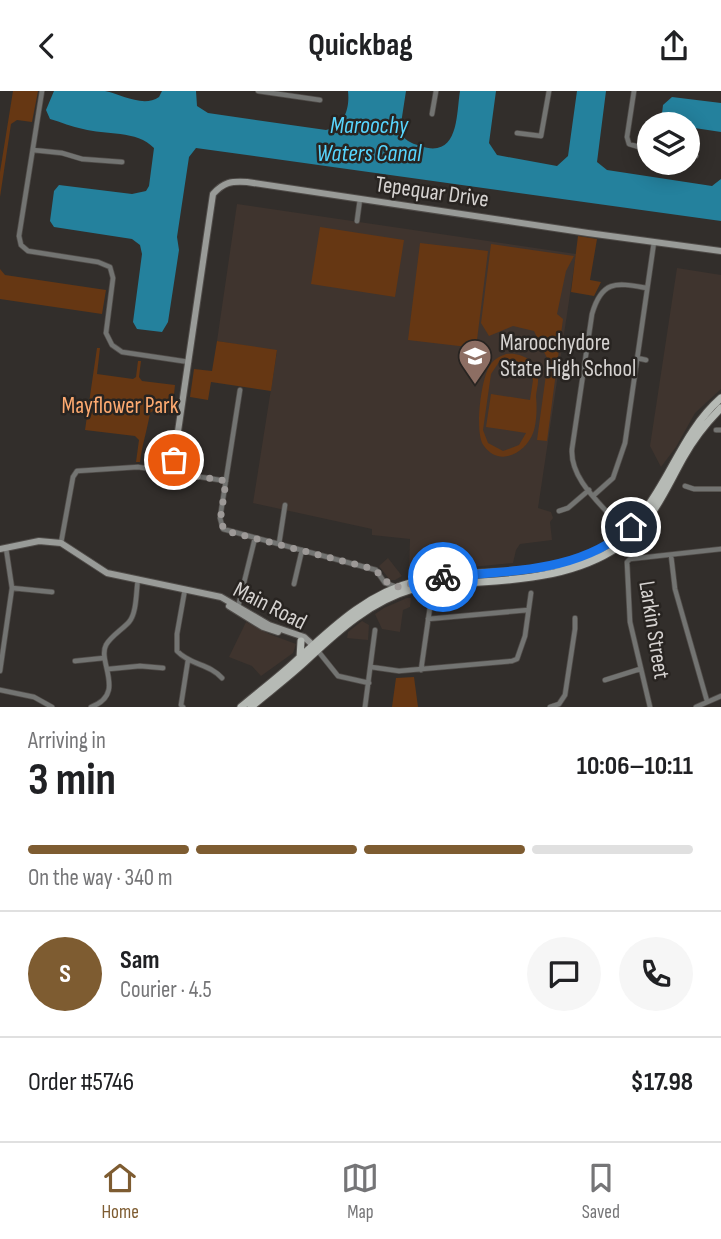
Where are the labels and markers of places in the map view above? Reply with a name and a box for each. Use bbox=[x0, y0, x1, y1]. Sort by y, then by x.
place label: Maroochydore State High School bbox=[500, 329, 636, 383]
school or university icon: Maroochydore State High School bbox=[456, 337, 494, 386]
pin bbox=[144, 430, 204, 490]
pin bbox=[601, 497, 661, 557]

